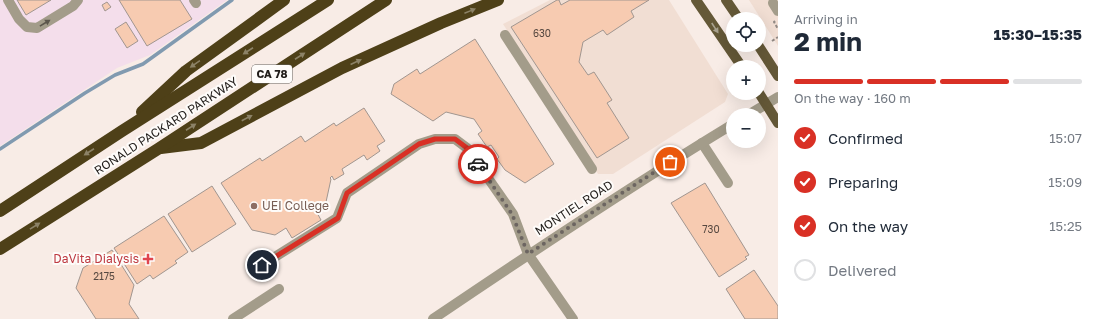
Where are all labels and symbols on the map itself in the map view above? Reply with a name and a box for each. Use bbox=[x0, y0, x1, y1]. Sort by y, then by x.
one-way arrow bbox=[464, 8, 476, 14]
one-way arrow bbox=[39, 20, 51, 27]
one-way arrow bbox=[711, 22, 718, 34]
house number: 630 bbox=[533, 27, 551, 39]
one-way arrow bbox=[242, 48, 254, 55]
one-way arrow bbox=[294, 52, 305, 60]
one-way arrow bbox=[351, 59, 362, 65]
one-way arrow bbox=[190, 60, 201, 68]
road number: CA 78 bbox=[252, 65, 292, 83]
street label: RONALD PACKARD PARKWAY bbox=[91, 73, 241, 178]
one-way arrow bbox=[241, 115, 252, 122]
one-way arrow bbox=[186, 123, 196, 131]
courier bbox=[458, 144, 498, 184]
pin bbox=[653, 145, 687, 179]
one-way arrow bbox=[84, 148, 95, 156]
street label: MONTIEL ROAD bbox=[532, 177, 616, 238]
place label: UEI College bbox=[262, 198, 329, 213]
marker: UEI College bbox=[249, 201, 259, 211]
one-way arrow bbox=[29, 223, 41, 230]
house number: 730 bbox=[702, 223, 720, 235]
pin bbox=[245, 248, 279, 282]
place label: DaVita Dialysis bbox=[53, 251, 139, 266]
marker: DaVita Dialysis bbox=[142, 253, 154, 265]
house number: 2175 bbox=[93, 270, 115, 282]

